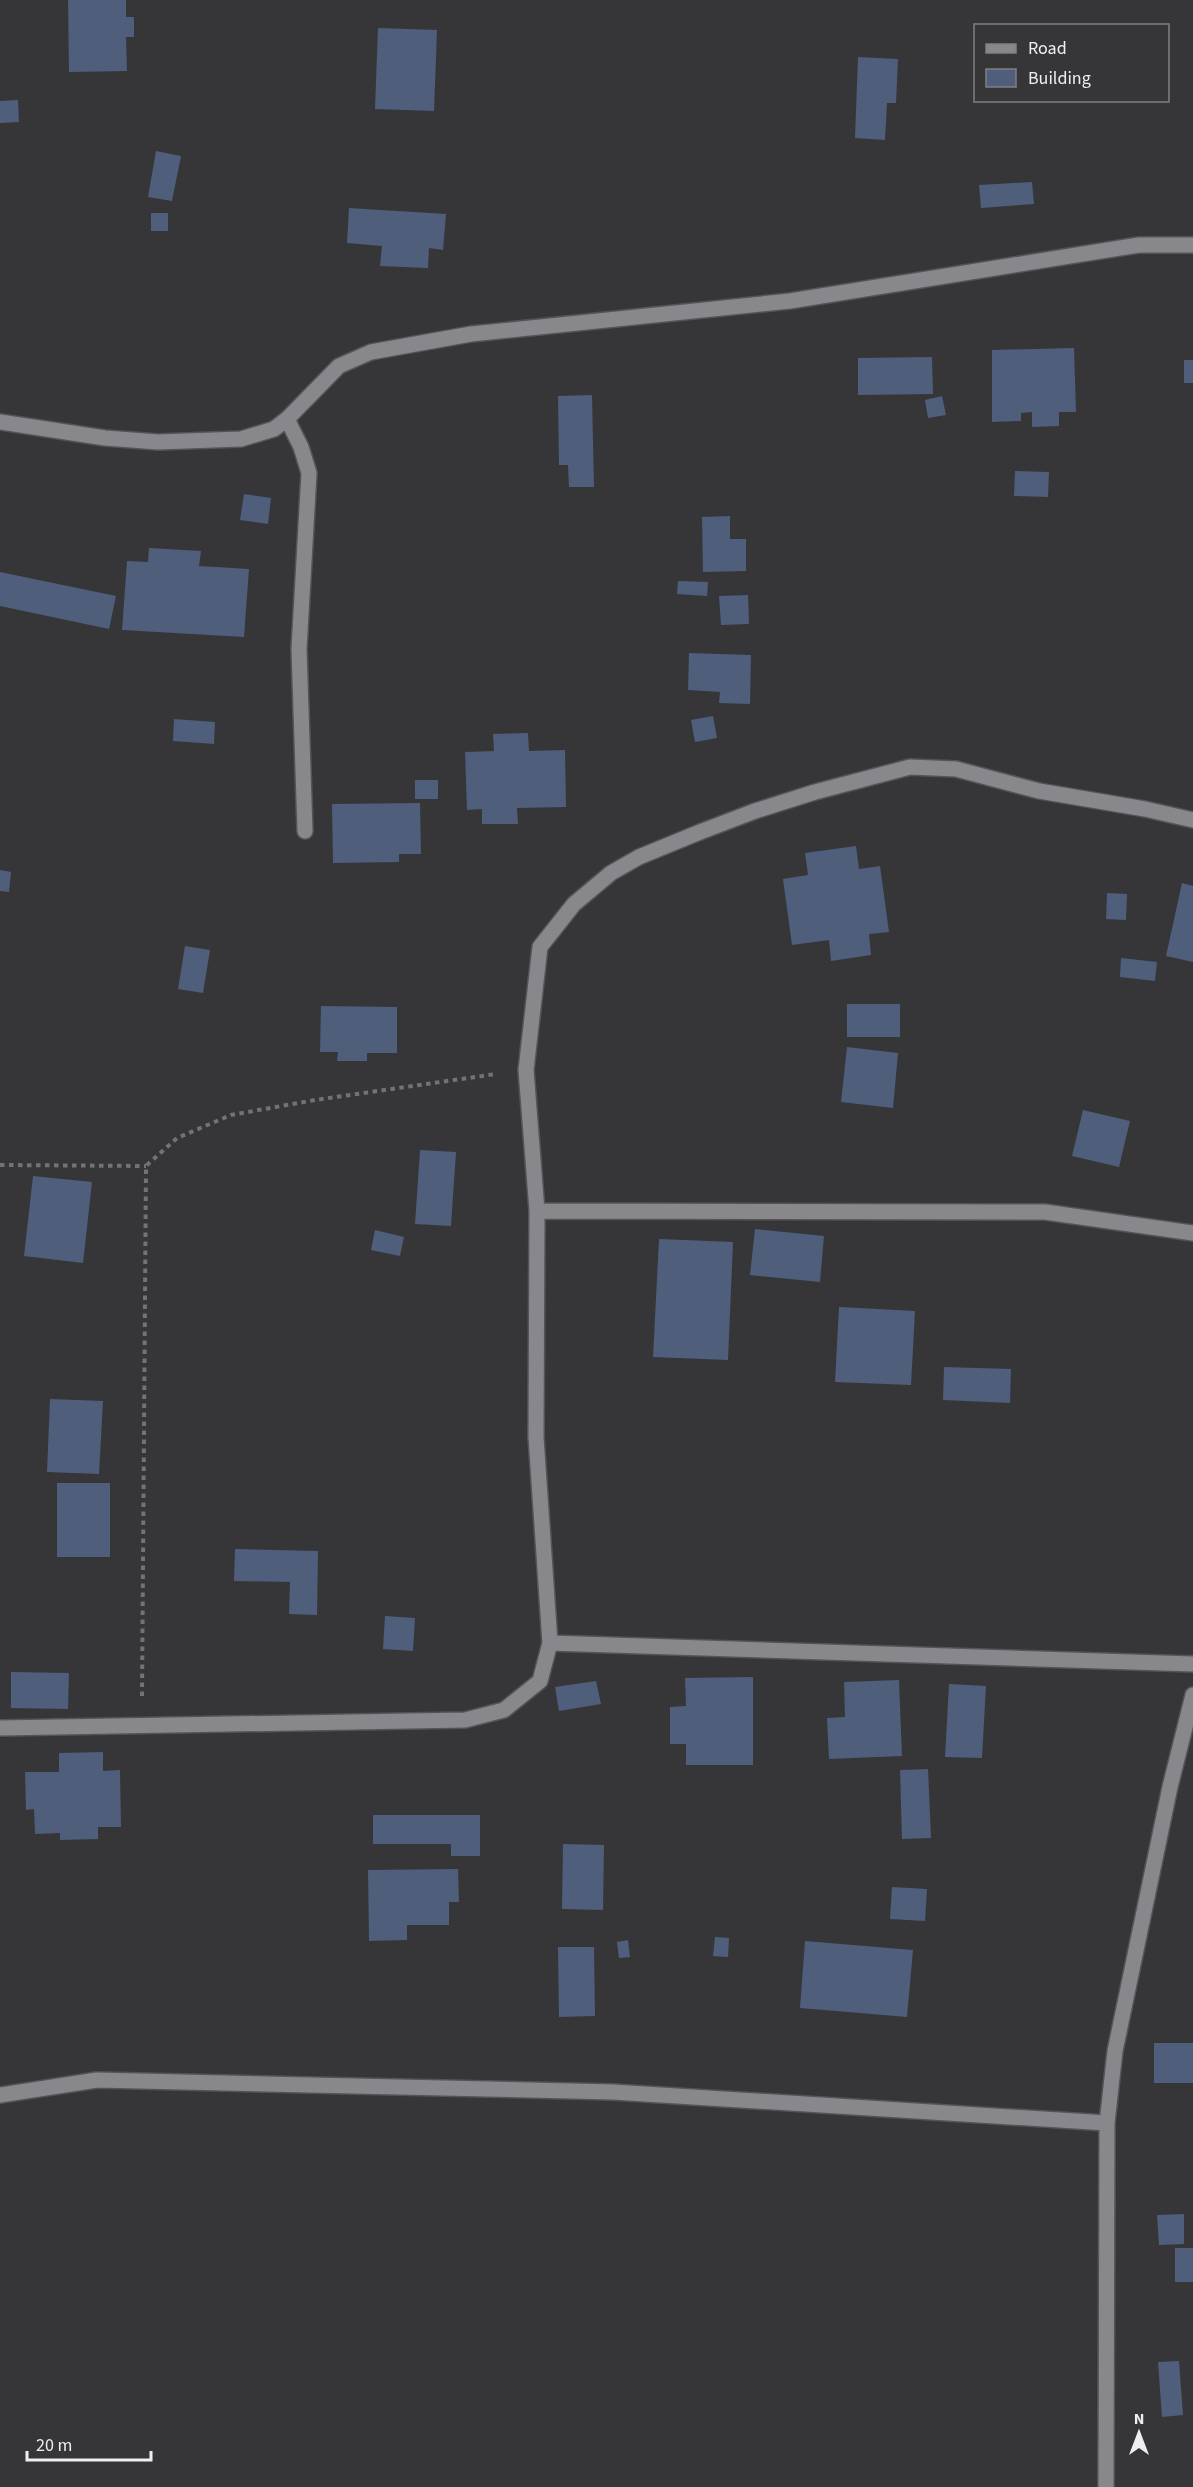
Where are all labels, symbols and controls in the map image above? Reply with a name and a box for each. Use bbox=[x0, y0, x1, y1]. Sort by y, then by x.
legend bbox=[974, 24, 1169, 102]
text: Road bbox=[1028, 36, 1067, 61]
text: Building bbox=[1028, 66, 1091, 91]
north arrow bbox=[1109, 2403, 1169, 2463]
text: N bbox=[1134, 2408, 1144, 2430]
scale bar bbox=[27, 2424, 152, 2462]
text: 20 m bbox=[36, 2433, 72, 2458]

